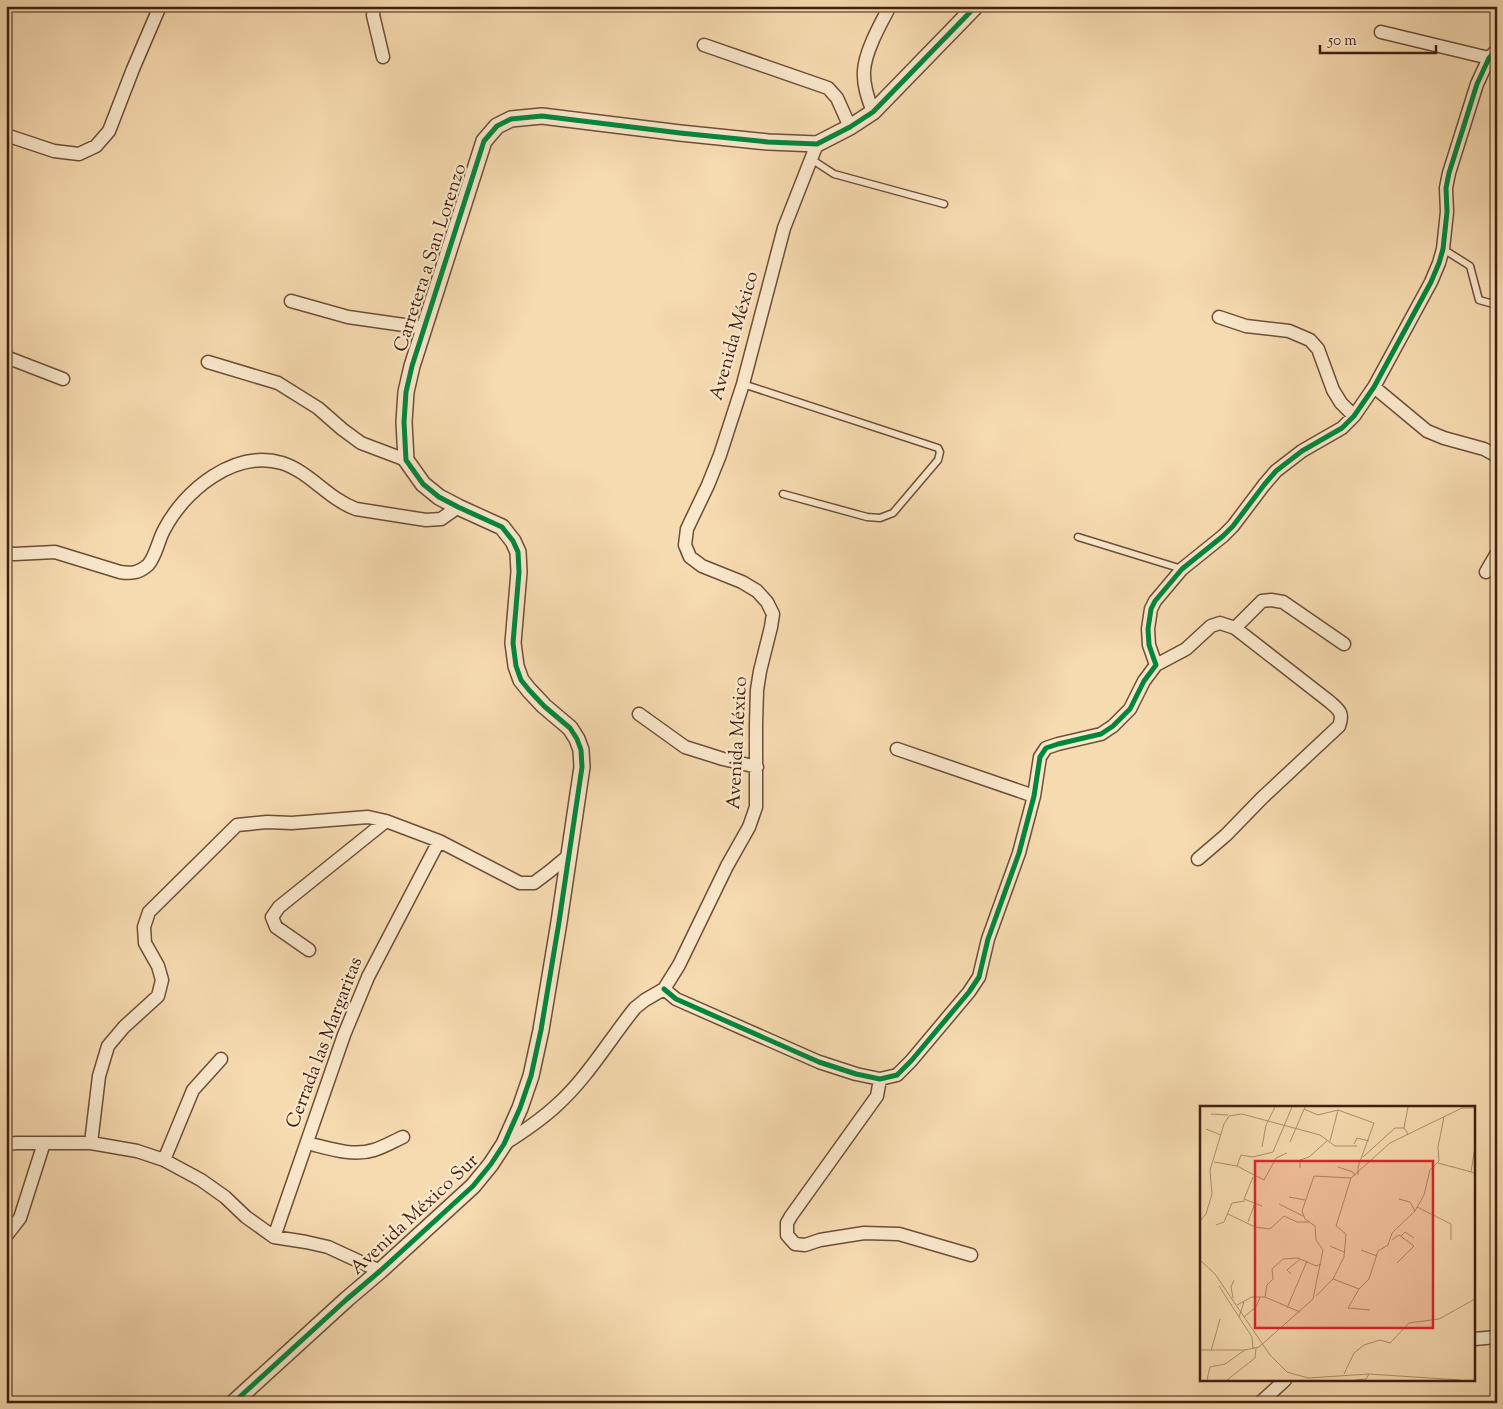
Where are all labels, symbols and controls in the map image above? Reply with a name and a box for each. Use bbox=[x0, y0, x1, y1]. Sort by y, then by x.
scale bar bbox=[1320, 22, 1437, 54]
text: 50 m bbox=[1327, 31, 1357, 52]
street label: Carretera a San Lorenzo bbox=[388, 160, 474, 356]
street label: Avenida México bbox=[704, 268, 766, 404]
street label: Avenida México bbox=[721, 676, 755, 810]
street label: Cerrada las Margaritas bbox=[280, 953, 370, 1133]
inset map bbox=[1200, 1106, 1476, 1382]
street label: Avenida México Sur bbox=[345, 1148, 485, 1282]

